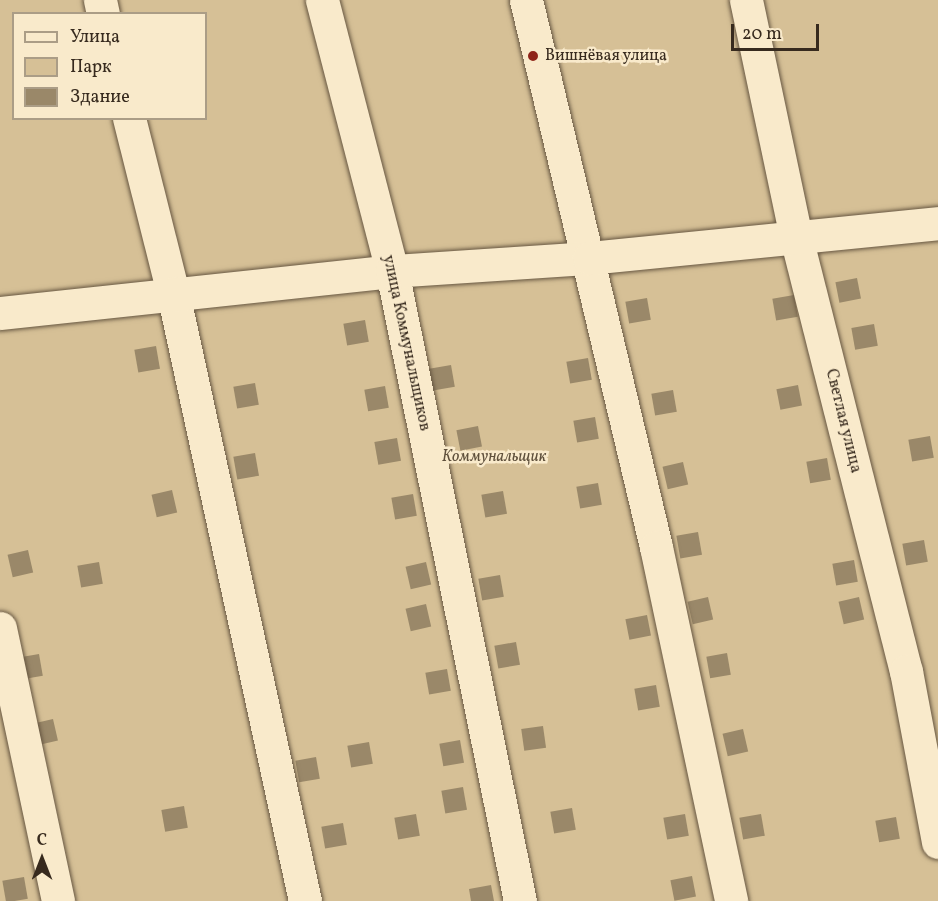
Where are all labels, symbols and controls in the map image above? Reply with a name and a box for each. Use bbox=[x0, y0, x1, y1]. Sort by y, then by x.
legend bbox=[12, 12, 207, 120]
scale bar bbox=[734, 12, 822, 50]
text: 20 m bbox=[742, 22, 782, 47]
text: Улица bbox=[70, 25, 120, 50]
place label: Вишнёвая улица bbox=[545, 46, 667, 66]
marker: Вишнёвая улица bbox=[526, 49, 540, 63]
text: Парк bbox=[70, 55, 112, 80]
text: Здание bbox=[70, 85, 130, 110]
street label: улица Коммунальщиков bbox=[378, 253, 434, 433]
street label: Светлая улица bbox=[821, 367, 865, 475]
park label: Коммунальщик bbox=[442, 447, 546, 467]
north arrow bbox=[12, 829, 72, 889]
text: С bbox=[37, 830, 47, 852]

